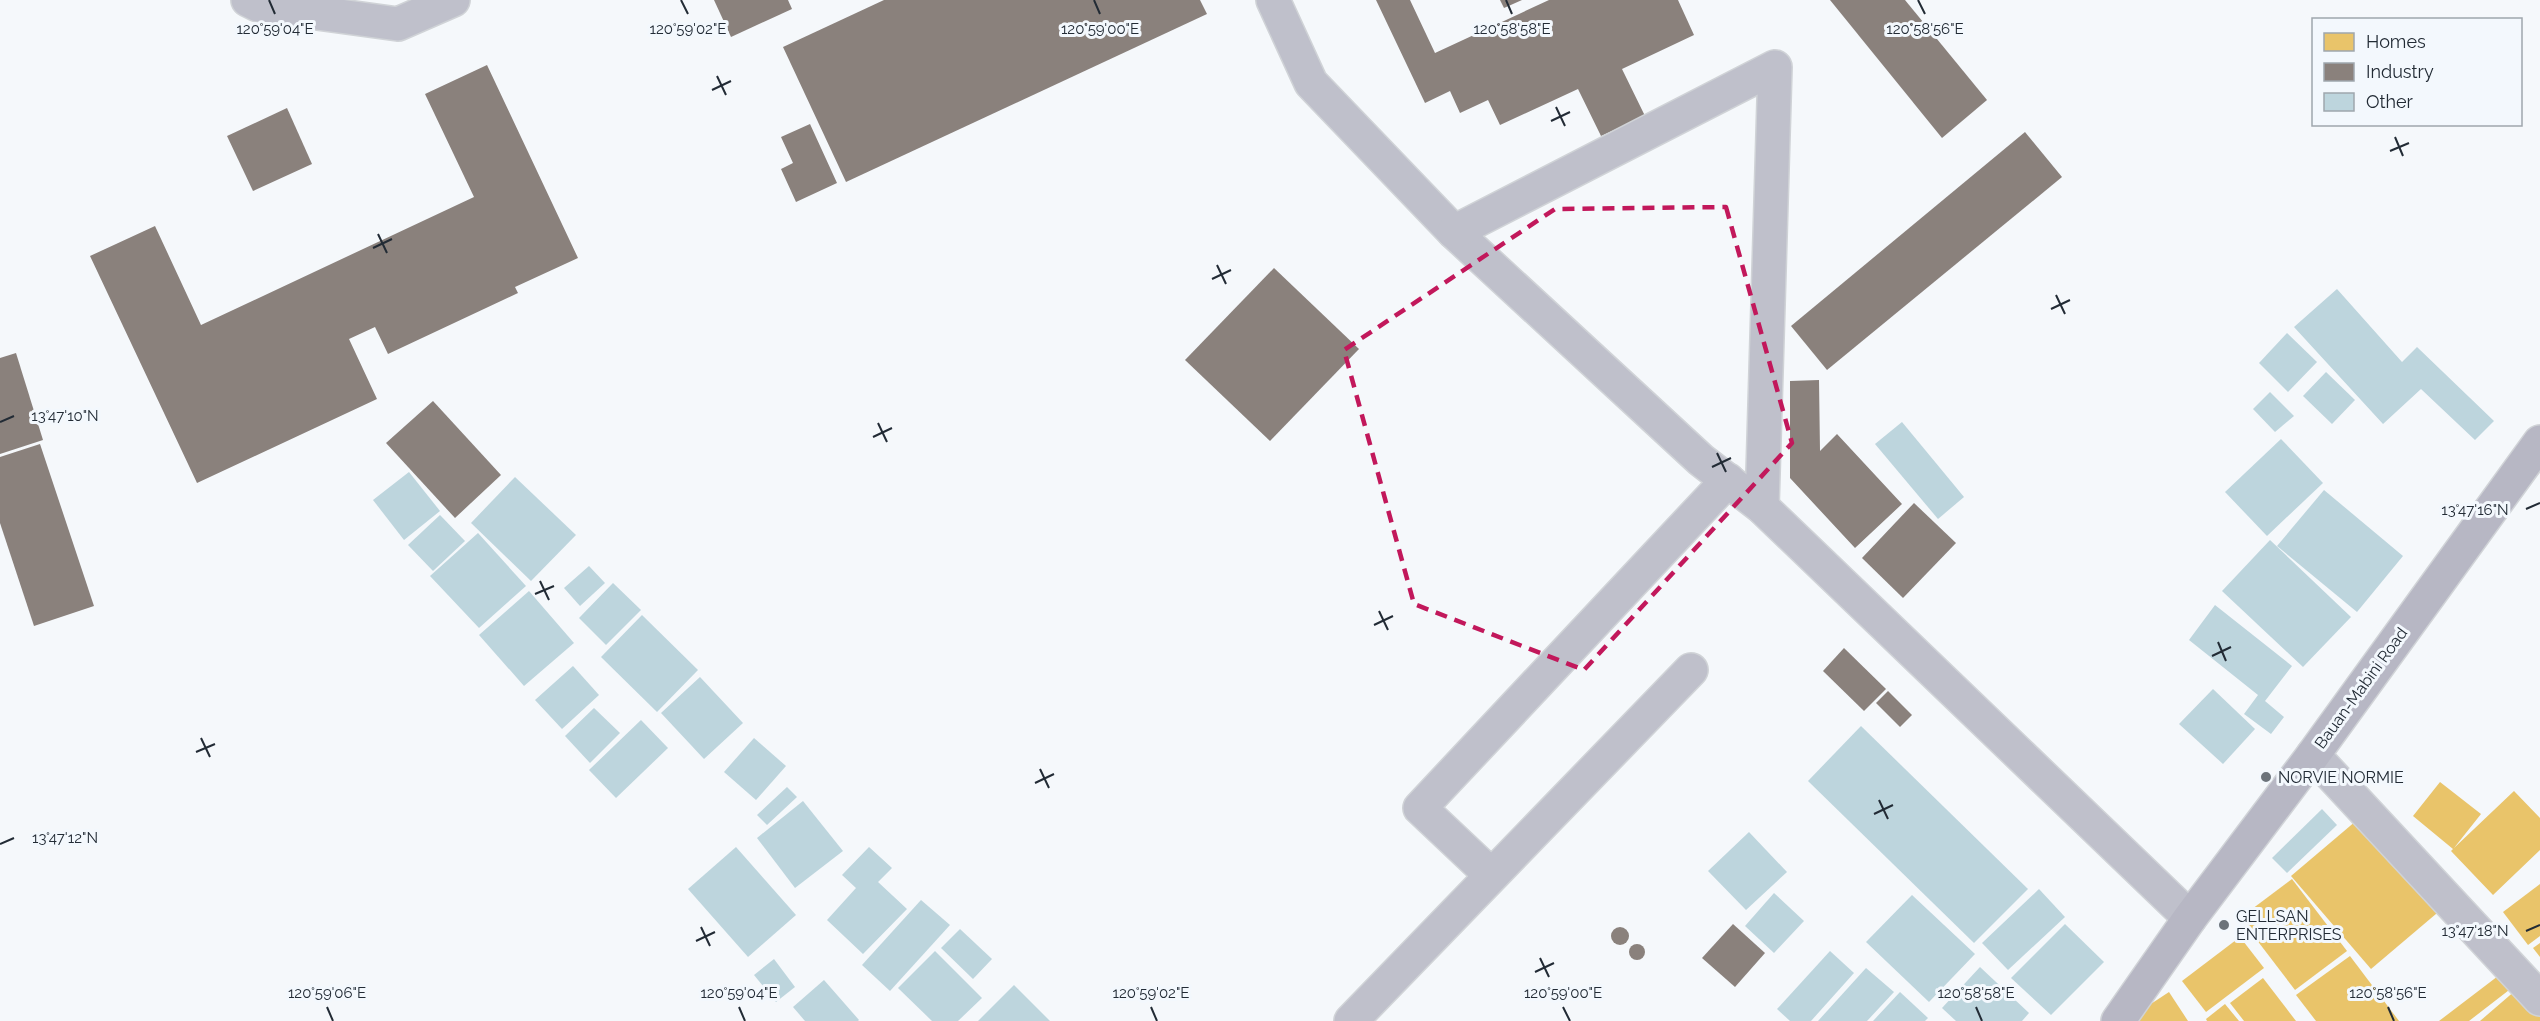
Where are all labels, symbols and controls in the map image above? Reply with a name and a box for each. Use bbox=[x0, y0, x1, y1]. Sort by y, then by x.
legend bbox=[2312, 18, 2522, 126]
text: 120°59'04"E bbox=[236, 20, 314, 38]
text: 120°59'02"E bbox=[650, 20, 726, 38]
text: 120°59'00"E bbox=[1061, 20, 1139, 38]
text: 120°58'58"E bbox=[1473, 20, 1551, 38]
text: 120°58'56"E bbox=[1886, 20, 1964, 38]
text: Homes bbox=[2366, 31, 2426, 52]
text: Industry bbox=[2366, 61, 2434, 82]
text: Other bbox=[2366, 91, 2414, 112]
text: 13°47'10"N bbox=[31, 407, 99, 425]
text: 13°47'16"N bbox=[2441, 501, 2509, 519]
street label: Bauan-Mabini Road bbox=[2311, 624, 2411, 752]
place label: NORVIE NORMIE bbox=[2278, 768, 2404, 787]
marker: NORVIE NORMIE bbox=[2259, 770, 2273, 784]
text: 13°47'12"N bbox=[32, 829, 98, 847]
place label: GELLSAN ENTERPRISES bbox=[2236, 907, 2342, 944]
marker: GELLSAN ENTERPRISES bbox=[2217, 918, 2231, 932]
text: 13°47'18"N bbox=[2441, 922, 2509, 940]
text: 120°59'06"E bbox=[288, 984, 366, 1002]
text: 120°59'04"E bbox=[700, 984, 778, 1002]
text: 120°59'02"E bbox=[1113, 984, 1189, 1002]
text: 120°59'00"E bbox=[1524, 984, 1602, 1002]
text: 120°58'58"E bbox=[1937, 984, 2015, 1002]
text: 120°58'56"E bbox=[2349, 984, 2427, 1002]

